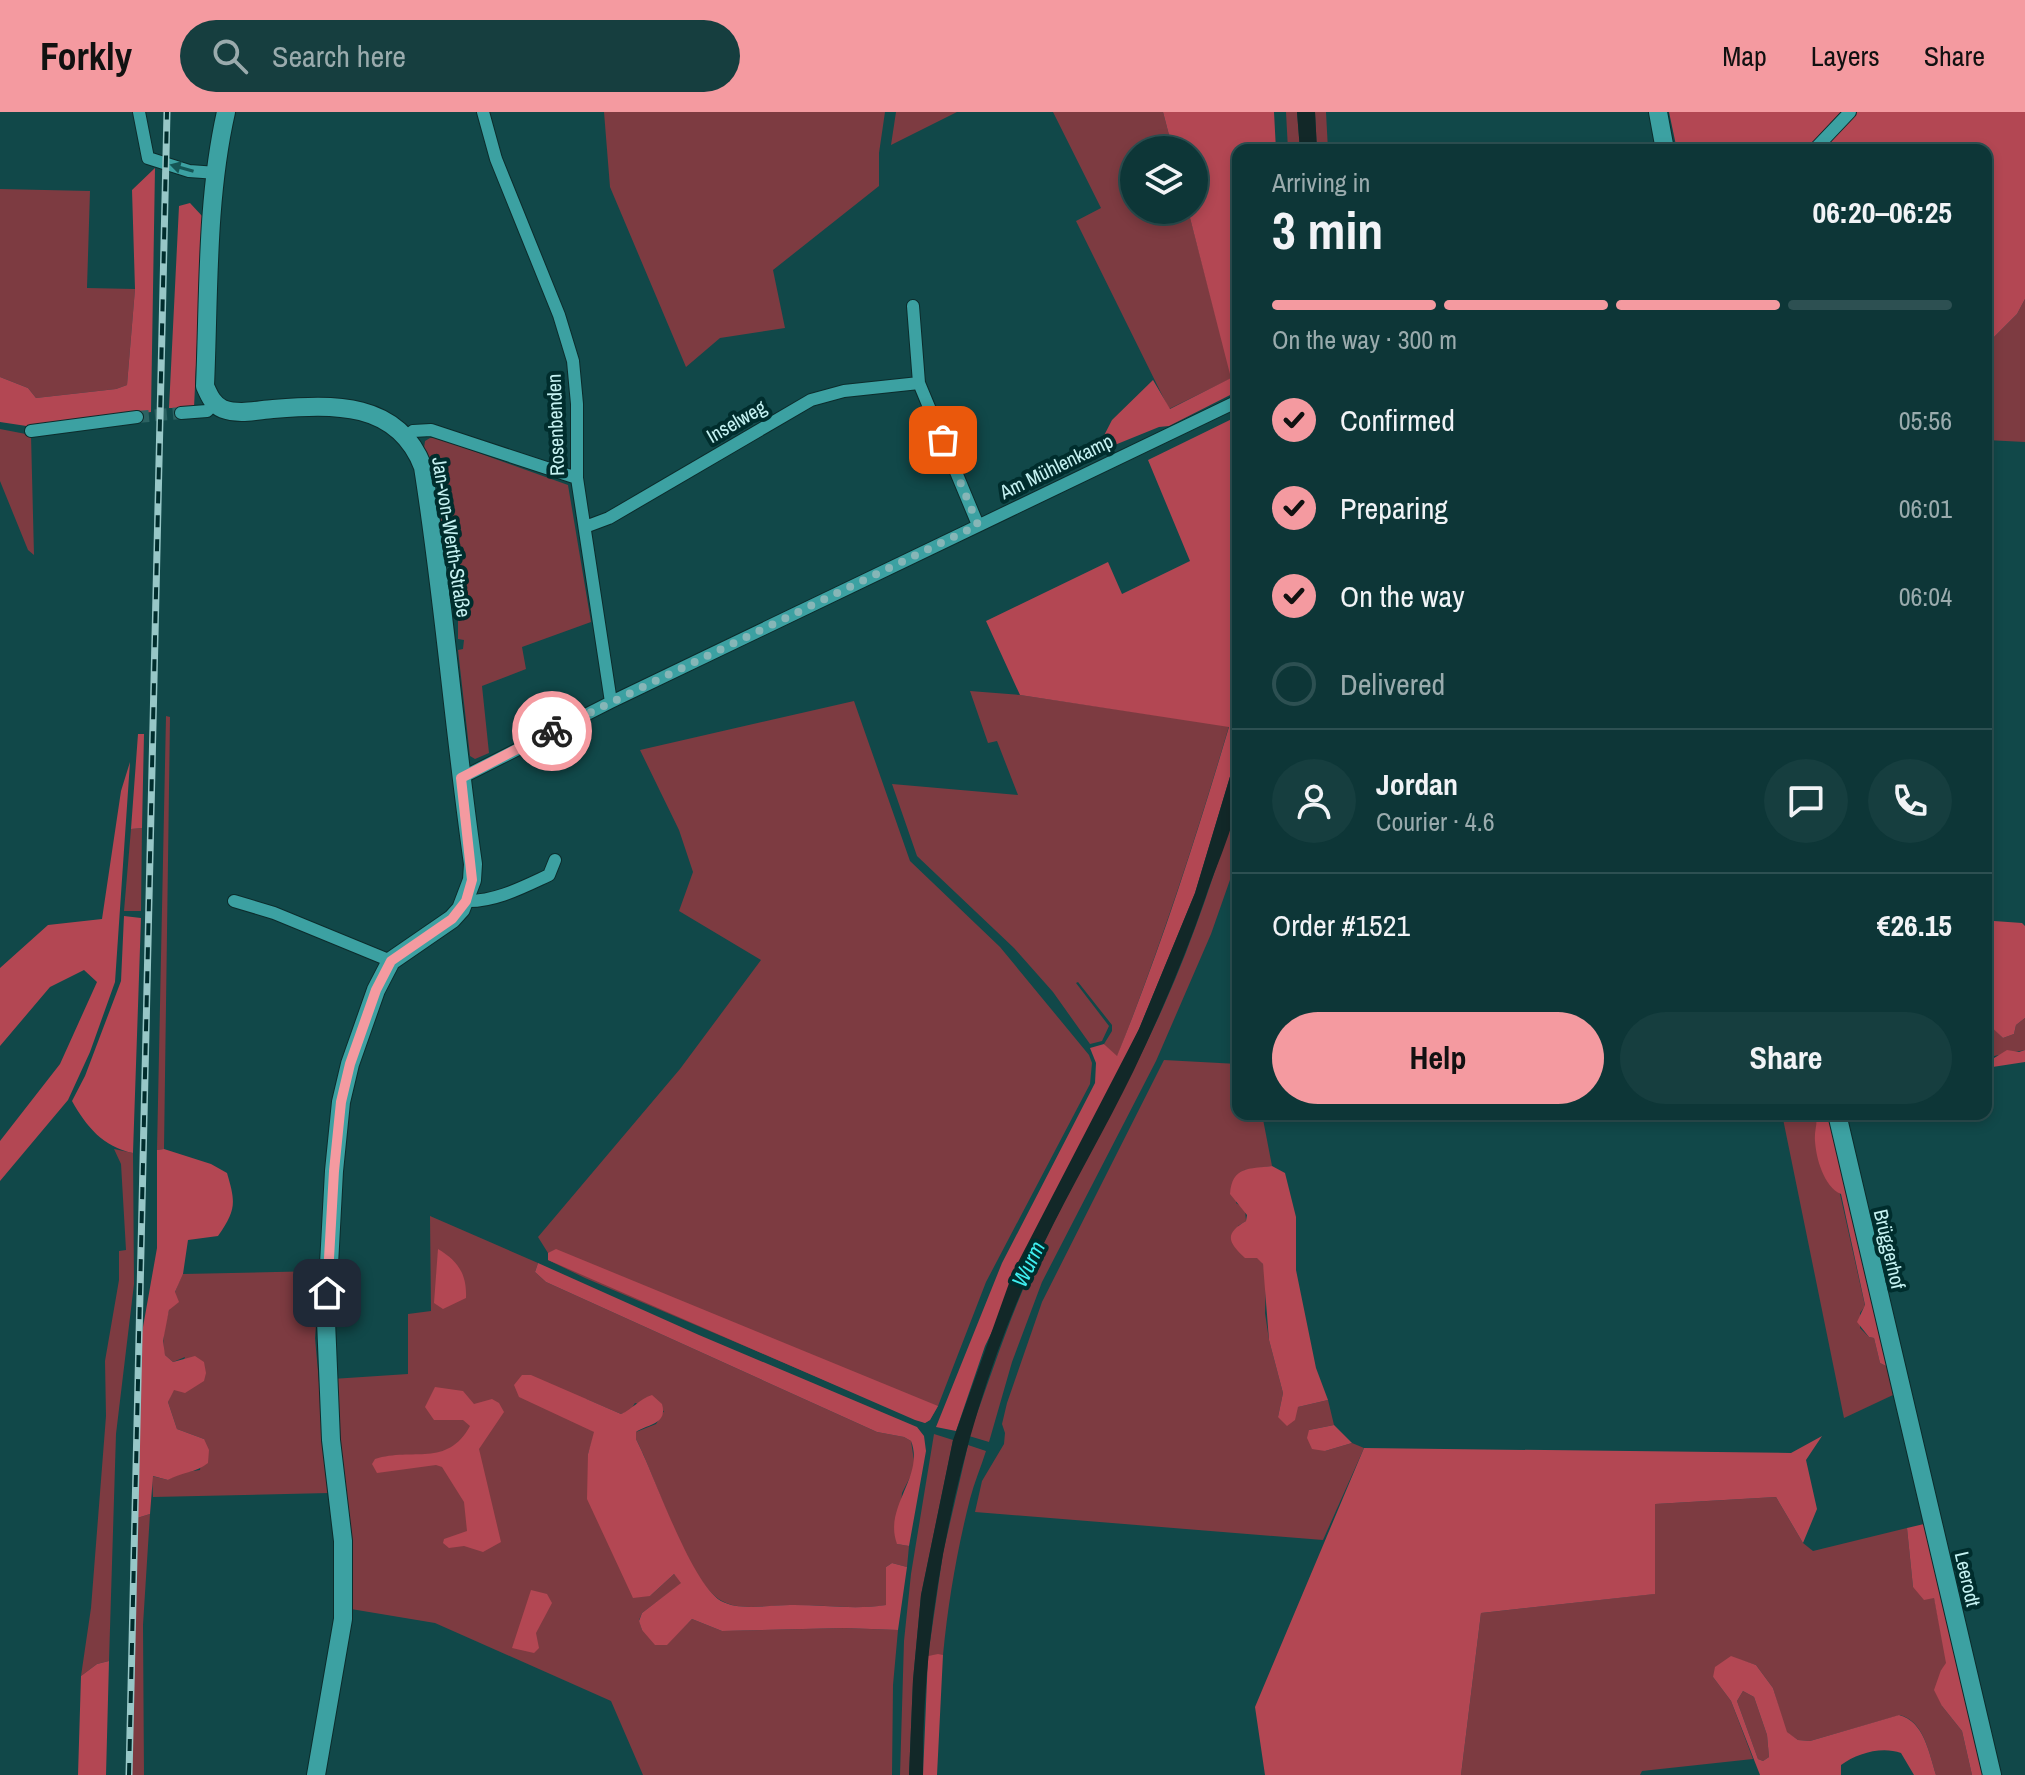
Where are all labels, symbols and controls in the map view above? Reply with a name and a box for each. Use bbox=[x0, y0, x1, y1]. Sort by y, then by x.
search box bbox=[180, 20, 740, 92]
text: Forkly bbox=[40, 31, 132, 82]
icon: search bbox=[208, 34, 252, 78]
text: Search here bbox=[272, 36, 406, 76]
text: Map bbox=[1722, 37, 1767, 75]
text: Layers bbox=[1811, 37, 1880, 75]
text: Share bbox=[1924, 37, 1985, 75]
map controls bbox=[1120, 136, 1208, 224]
button: layers bbox=[1120, 136, 1208, 224]
one-way arrow bbox=[170, 161, 194, 174]
text: Arriving in bbox=[1272, 165, 1370, 200]
text: 06:20–06:25 bbox=[1813, 192, 1952, 232]
text: 3 min bbox=[1272, 195, 1383, 265]
text: On the way · 300 m bbox=[1272, 322, 1457, 357]
street label: Rosenbenden bbox=[540, 373, 570, 477]
street label: Inselweg bbox=[701, 393, 771, 449]
icon: check bbox=[1272, 398, 1316, 442]
text: Confirmed bbox=[1340, 400, 1455, 440]
text: 05:56 bbox=[1899, 403, 1952, 438]
pin bbox=[909, 406, 977, 474]
icon: bag bbox=[921, 418, 965, 462]
street label: Am Mühlenkamp bbox=[994, 427, 1117, 506]
street label: Jan-von-Werth-Straße bbox=[426, 455, 478, 619]
icon: check bbox=[1272, 486, 1316, 530]
text: Preparing bbox=[1340, 488, 1448, 528]
text: 06:01 bbox=[1899, 491, 1952, 526]
icon: check bbox=[1272, 574, 1316, 618]
text: On the way bbox=[1340, 576, 1464, 616]
text: 06:04 bbox=[1899, 579, 1952, 614]
text: Delivered bbox=[1340, 664, 1445, 704]
courier bbox=[512, 691, 592, 771]
icon: bike bbox=[530, 709, 574, 753]
button: person bbox=[1272, 759, 1356, 843]
button: chat bbox=[1764, 759, 1848, 843]
button: phone bbox=[1868, 759, 1952, 843]
text: Jordan bbox=[1376, 764, 1458, 804]
text: Courier · 4.6 bbox=[1376, 804, 1495, 839]
text: Order #1521 bbox=[1272, 905, 1410, 945]
text: €26.15 bbox=[1877, 905, 1952, 945]
button: Help bbox=[1272, 1012, 1604, 1104]
button: Share bbox=[1620, 1012, 1952, 1104]
street label: Brüggerhof bbox=[1868, 1206, 1912, 1292]
water label: Wurm bbox=[1004, 1236, 1052, 1292]
pin bbox=[293, 1259, 361, 1327]
icon: home bbox=[305, 1271, 349, 1315]
street label: Leerodt bbox=[1949, 1549, 1988, 1610]

